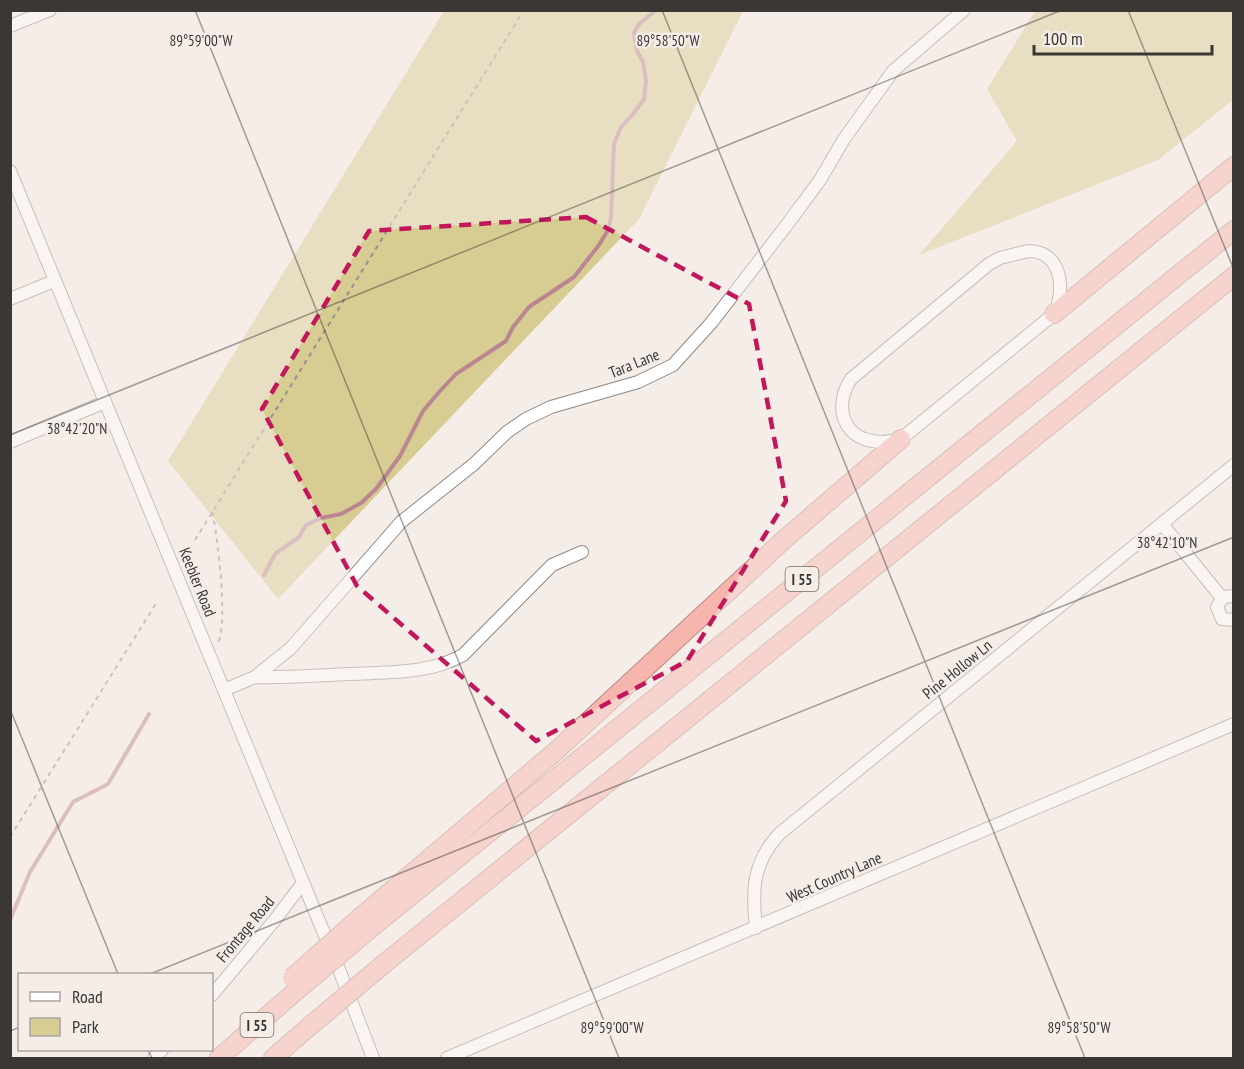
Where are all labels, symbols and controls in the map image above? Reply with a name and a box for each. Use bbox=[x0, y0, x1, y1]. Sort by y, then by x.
scale bar bbox=[1034, 18, 1212, 56]
text: 100 m bbox=[1043, 27, 1083, 50]
text: 89°59'00"W bbox=[169, 31, 233, 50]
text: 89°58'50"W bbox=[636, 31, 700, 50]
street label: Tara Lane bbox=[606, 344, 662, 382]
text: 38°42'20"N bbox=[47, 419, 107, 438]
text: 38°42'10"N bbox=[1137, 533, 1197, 552]
street label: Keebler Road bbox=[175, 545, 221, 620]
road number: I 55 bbox=[786, 567, 818, 591]
street label: Pine Hollow Ln bbox=[918, 635, 996, 703]
street label: West Country Lane bbox=[783, 847, 885, 907]
street label: Frontage Road bbox=[212, 892, 278, 966]
legend bbox=[18, 973, 213, 1051]
text: Road bbox=[72, 985, 103, 1008]
road number: I 55 bbox=[240, 1013, 274, 1037]
text: Park bbox=[72, 1015, 99, 1038]
text: 89°59'00"W bbox=[580, 1018, 644, 1037]
text: 89°58'50"W bbox=[1047, 1018, 1111, 1037]

